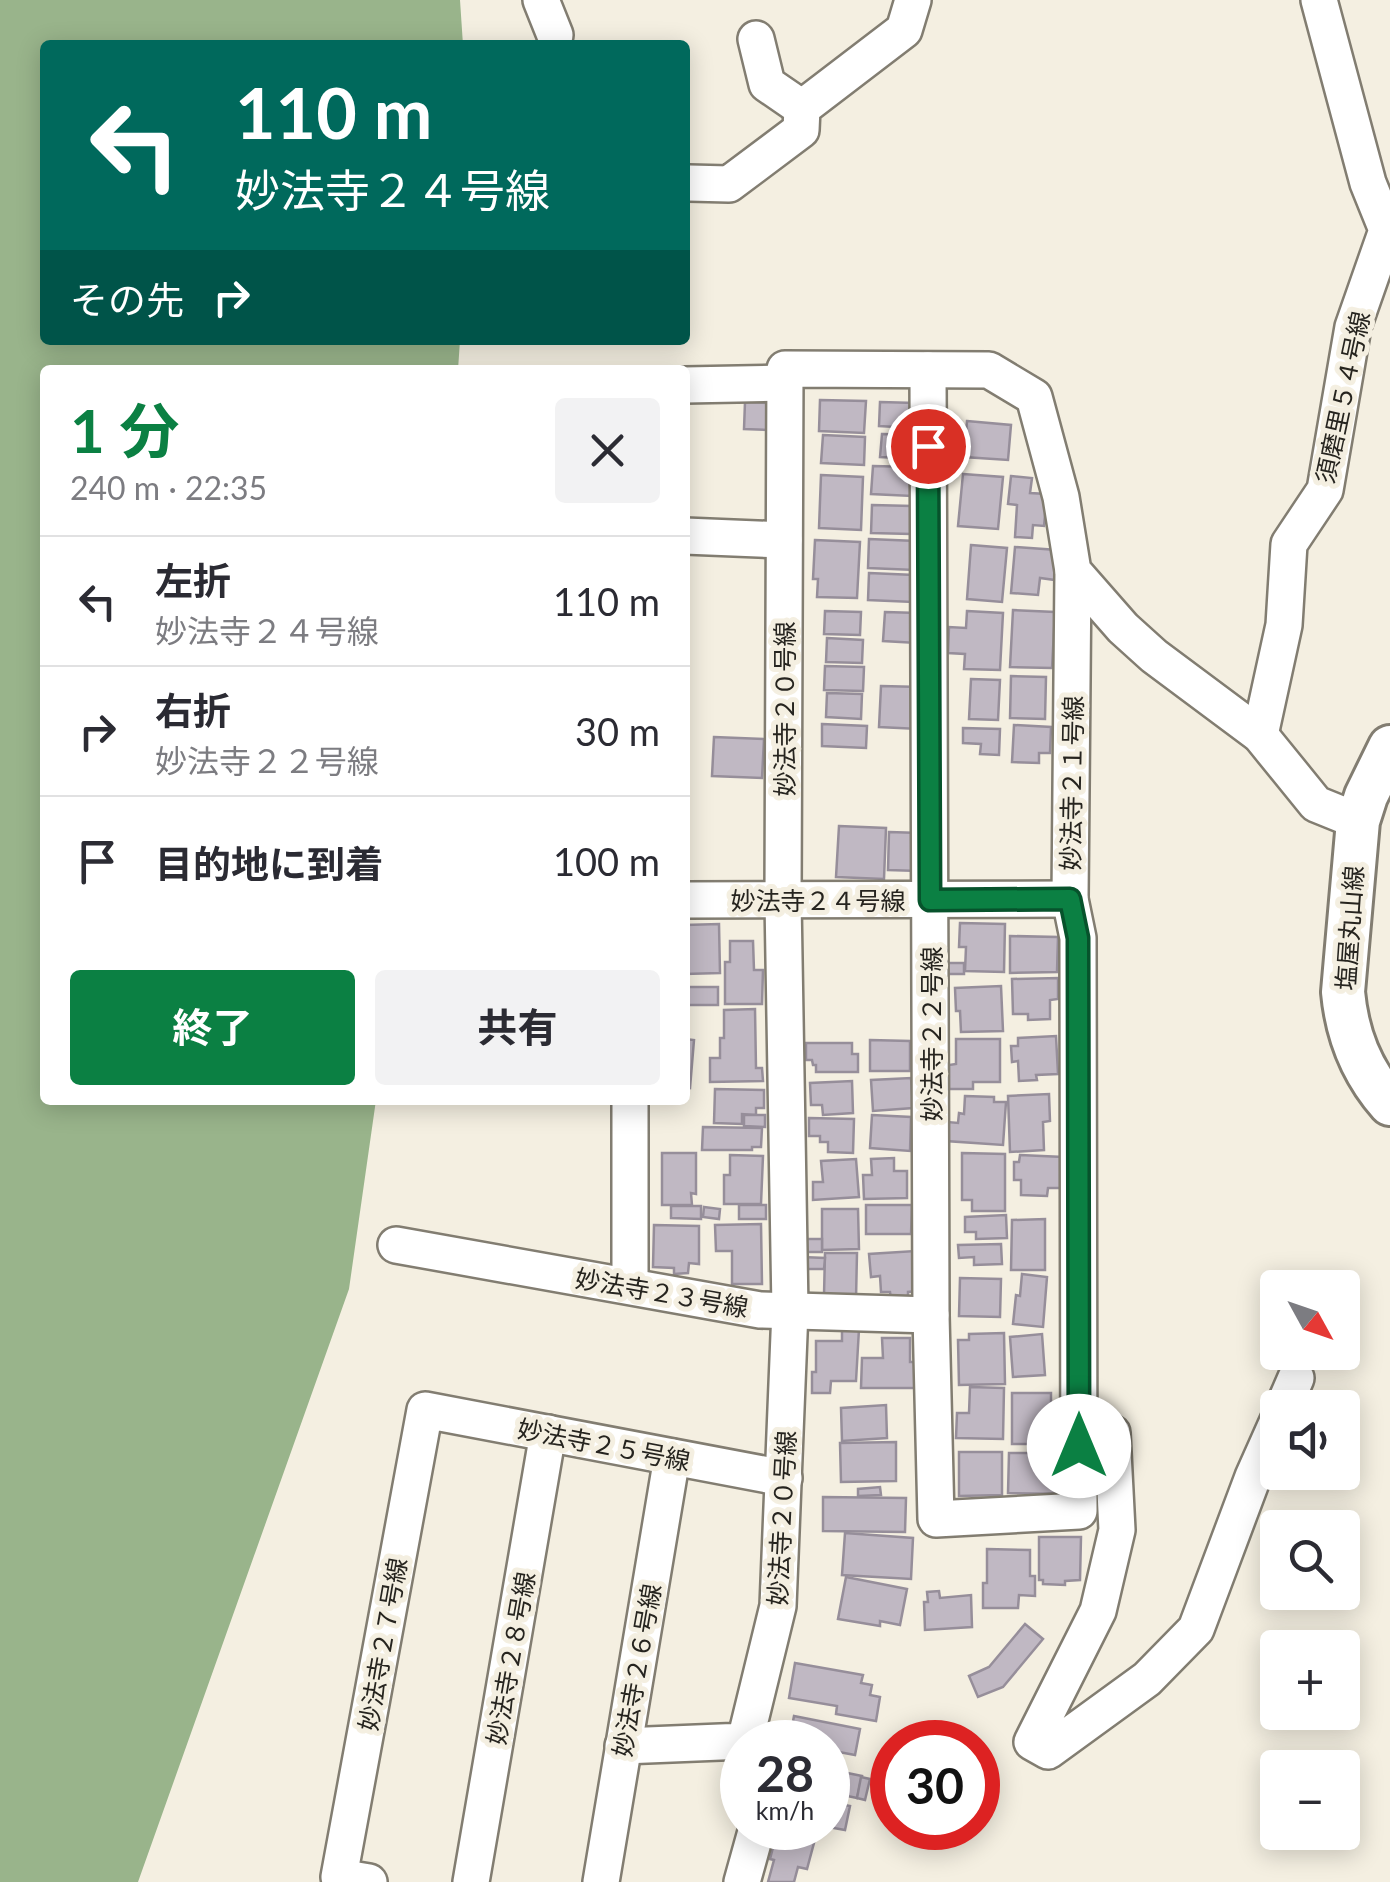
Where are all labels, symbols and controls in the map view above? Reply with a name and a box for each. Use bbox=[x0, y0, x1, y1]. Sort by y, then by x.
text: 110 m bbox=[235, 70, 432, 154]
icon: left bbox=[70, 80, 200, 210]
text: 妙法寺２４号線 bbox=[235, 163, 550, 217]
icon: right bbox=[204, 270, 259, 325]
text: その先 bbox=[70, 276, 184, 322]
street label: 須磨里５４号線 bbox=[1309, 308, 1375, 486]
text: 1 分 bbox=[70, 394, 179, 466]
button: close bbox=[555, 398, 660, 503]
pin bbox=[886, 404, 971, 489]
icon: arrive bbox=[901, 419, 956, 474]
text: 240 m · 22:35 bbox=[70, 468, 267, 507]
text: 左折 bbox=[155, 557, 231, 603]
icon: left bbox=[70, 574, 125, 629]
text: 110 m bbox=[553, 578, 660, 624]
text: 妙法寺２４号線 bbox=[155, 611, 379, 650]
street label: 妙法寺２０号線 bbox=[769, 621, 799, 797]
text: 右折 bbox=[155, 687, 231, 733]
street label: 妙法寺２１号線 bbox=[1054, 695, 1088, 871]
icon: right bbox=[70, 704, 125, 759]
text: 30 m bbox=[575, 708, 660, 754]
text: 妙法寺２２号線 bbox=[155, 741, 379, 780]
icon: arrive bbox=[70, 834, 125, 889]
text: 100 m bbox=[553, 838, 660, 884]
text: 目的地に到着 bbox=[155, 840, 383, 886]
street label: 塩屋丸山線 bbox=[1330, 865, 1368, 991]
street label: 妙法寺２４号線 bbox=[730, 885, 906, 915]
street label: 妙法寺２２号線 bbox=[916, 946, 946, 1122]
button: 終了 bbox=[70, 970, 355, 1085]
button: 共有 bbox=[375, 970, 660, 1085]
street label: 妙法寺２３号線 bbox=[573, 1262, 751, 1322]
north arrow bbox=[1260, 1270, 1360, 1370]
map controls bbox=[1260, 1270, 1360, 1850]
button: sound bbox=[1260, 1390, 1360, 1490]
position arrow bbox=[1027, 1394, 1131, 1498]
street label: 妙法寺２５号線 bbox=[515, 1413, 693, 1475]
street label: 妙法寺２０号線 bbox=[761, 1430, 801, 1606]
button: search bbox=[1260, 1510, 1360, 1610]
street label: 妙法寺２７号線 bbox=[352, 1555, 412, 1733]
street label: 妙法寺２８号線 bbox=[480, 1569, 540, 1747]
street label: 妙法寺２６号線 bbox=[606, 1581, 666, 1759]
button: + bbox=[1260, 1630, 1360, 1730]
speed limit sign: 30 bbox=[870, 1720, 1000, 1850]
text: 28 bbox=[756, 1743, 814, 1803]
button: − bbox=[1260, 1750, 1360, 1850]
text: km/h bbox=[756, 1795, 814, 1825]

